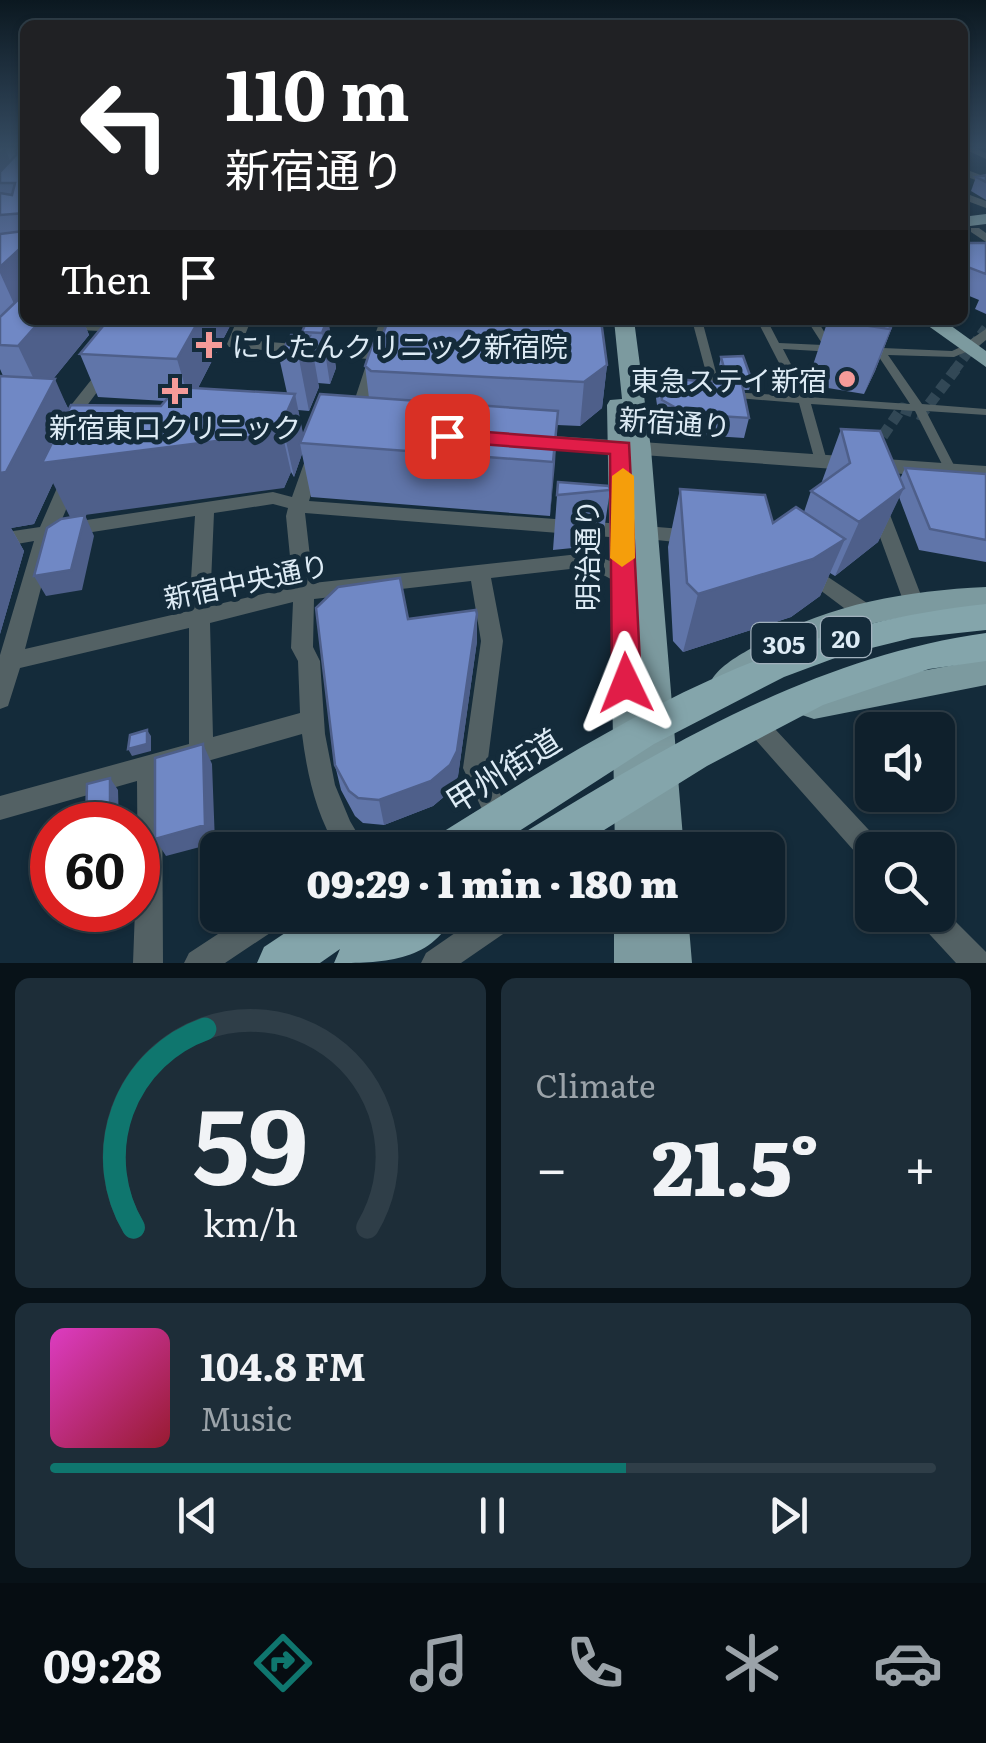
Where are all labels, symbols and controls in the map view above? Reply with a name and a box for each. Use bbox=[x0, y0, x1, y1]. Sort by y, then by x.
text: 110 m bbox=[225, 39, 410, 143]
icon: left bbox=[60, 60, 190, 190]
text: 新宿通り bbox=[225, 134, 405, 201]
text: Then bbox=[60, 249, 151, 306]
icon: arrive bbox=[171, 250, 226, 305]
place label: にしたんクリニック新宿院 bbox=[232, 324, 568, 366]
marker: にしたんクリニック新宿院 bbox=[196, 332, 222, 358]
place label: 東急ステイ新宿 bbox=[631, 358, 827, 400]
marker: 東急ステイ新宿 bbox=[836, 368, 858, 390]
marker: 新宿東口クリニック bbox=[162, 378, 188, 404]
pin bbox=[405, 394, 490, 479]
street label: 新宿通り bbox=[618, 396, 732, 446]
place label: 新宿東口クリニック bbox=[49, 405, 301, 447]
icon: arrive bbox=[420, 409, 475, 464]
street label: 明治通り bbox=[565, 499, 607, 611]
street label: 新宿中央通り bbox=[159, 542, 333, 618]
road number: 20 bbox=[821, 617, 871, 657]
road number: 305 bbox=[752, 623, 816, 663]
position arrow bbox=[574, 631, 678, 735]
map controls bbox=[855, 712, 955, 932]
button: sound bbox=[855, 712, 955, 812]
street label: 甲州街道 bbox=[435, 715, 569, 823]
speed limit sign: 60 bbox=[30, 802, 160, 932]
button: search bbox=[855, 832, 955, 932]
text: 09:29 · 1 min · 180 m bbox=[306, 853, 679, 910]
text: Climate bbox=[536, 1060, 656, 1108]
text: 59 bbox=[193, 1063, 308, 1217]
text: 21.5° bbox=[652, 1108, 819, 1219]
text: − bbox=[536, 1124, 568, 1206]
text: + bbox=[904, 1124, 936, 1206]
text: km/h bbox=[203, 1195, 298, 1248]
text: 104.8 FM bbox=[200, 1336, 366, 1393]
text: Music bbox=[200, 1393, 292, 1441]
icon: previous bbox=[170, 1488, 225, 1543]
icon: pause bbox=[465, 1488, 520, 1543]
icon: next bbox=[761, 1488, 816, 1543]
icon: directions bbox=[248, 1628, 318, 1698]
icon: music bbox=[404, 1628, 474, 1698]
icon: phone bbox=[560, 1628, 630, 1698]
icon: climate bbox=[717, 1628, 787, 1698]
icon: car bbox=[873, 1628, 943, 1698]
text: 09:28 bbox=[43, 1630, 162, 1697]

